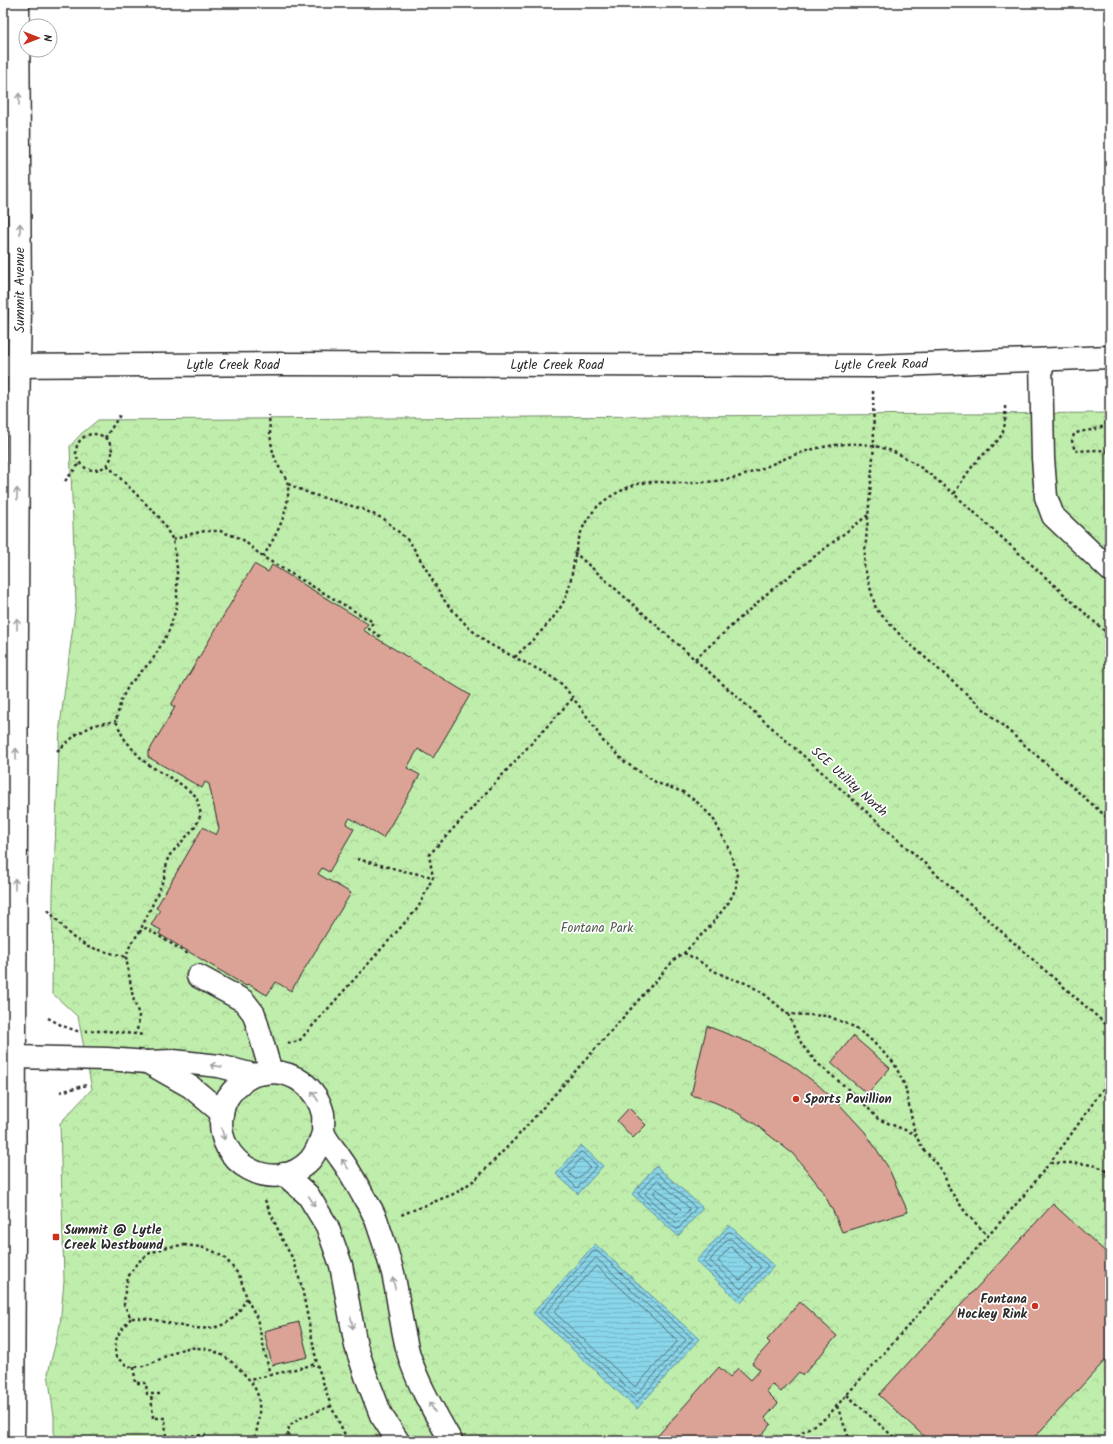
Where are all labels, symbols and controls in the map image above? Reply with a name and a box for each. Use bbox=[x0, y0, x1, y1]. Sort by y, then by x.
north arrow bbox=[18, 18, 58, 58]
text: N bbox=[38, 35, 56, 42]
one-way arrow bbox=[15, 93, 23, 106]
one-way arrow bbox=[16, 223, 24, 236]
street label: Summit Avenue bbox=[10, 247, 31, 333]
street label: Lytle Creek Road bbox=[834, 354, 929, 376]
street label: Lytle Creek Road bbox=[186, 355, 280, 376]
street label: Lytle Creek Road bbox=[510, 355, 604, 376]
one-way arrow bbox=[13, 488, 21, 501]
one-way arrow bbox=[13, 618, 21, 631]
street label: SCE Utility North bbox=[806, 742, 892, 822]
one-way arrow bbox=[12, 748, 20, 761]
one-way arrow bbox=[11, 878, 19, 891]
park label: Fontana Park bbox=[561, 918, 634, 939]
one-way arrow bbox=[210, 1062, 223, 1070]
place label: Sports Pavillion bbox=[804, 1089, 892, 1110]
one-way arrow bbox=[311, 1091, 319, 1102]
marker: Sports Pavillion bbox=[791, 1094, 801, 1104]
one-way arrow bbox=[219, 1128, 227, 1141]
one-way arrow bbox=[341, 1159, 349, 1170]
one-way arrow bbox=[308, 1195, 316, 1207]
place label: Summit @ Lytle Creek Westbound bbox=[64, 1220, 164, 1256]
marker: Summit @ Lytle Creek Westbound bbox=[51, 1232, 61, 1242]
one-way arrow bbox=[390, 1277, 398, 1290]
place label: Fontana Hockey Rink bbox=[957, 1289, 1028, 1325]
marker: Fontana Hockey Rink bbox=[1030, 1301, 1040, 1311]
one-way arrow bbox=[348, 1316, 356, 1329]
one-way arrow bbox=[428, 1401, 435, 1413]

